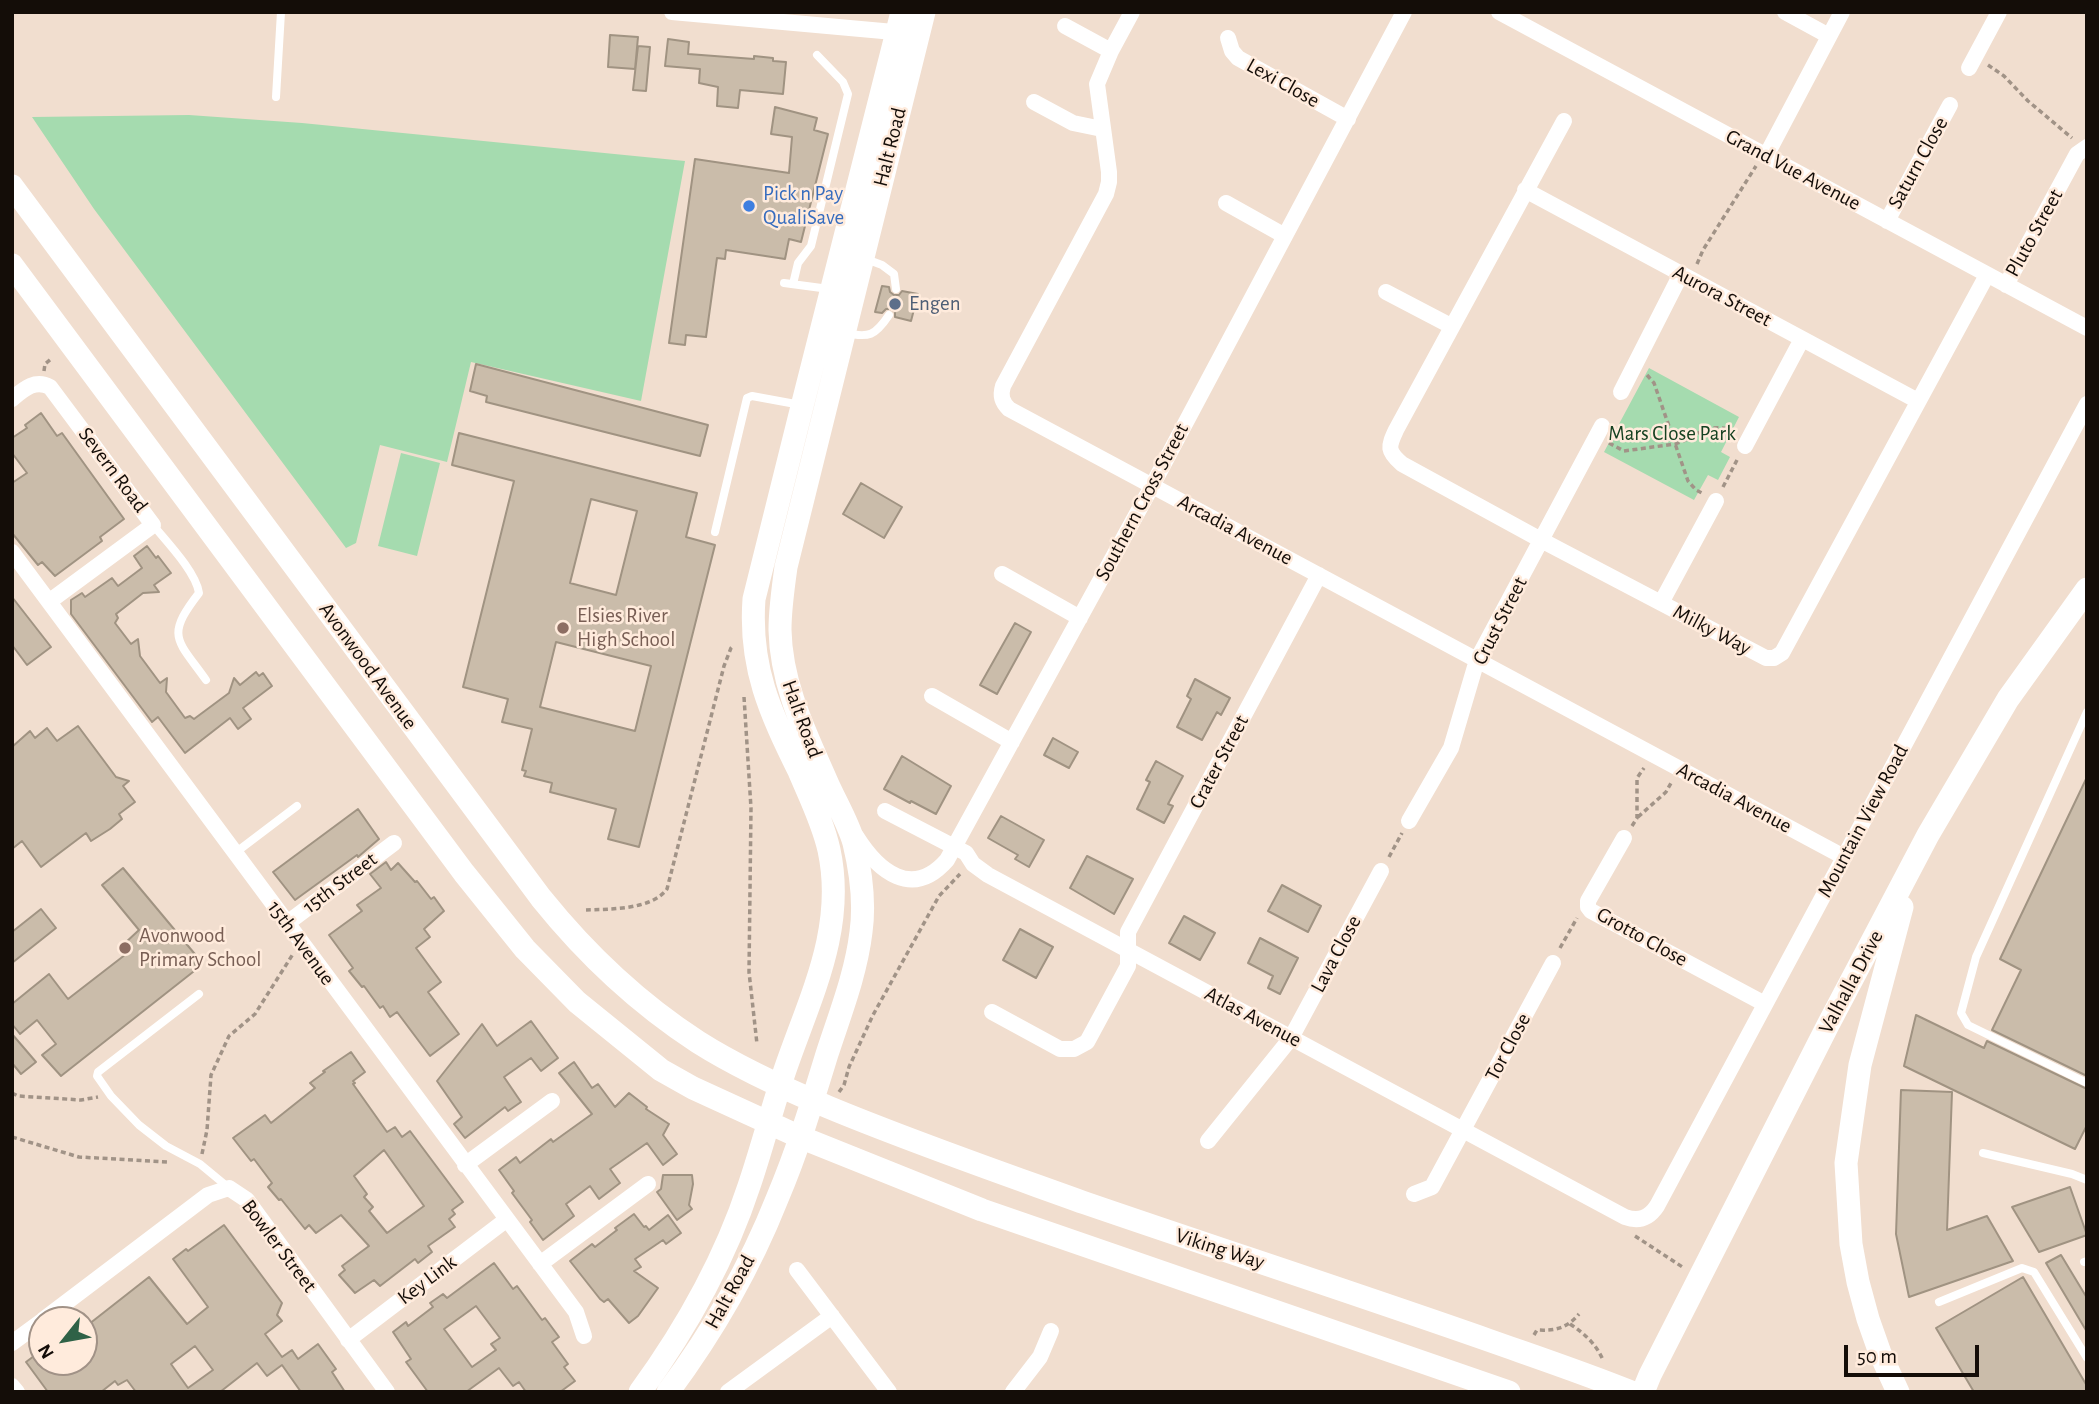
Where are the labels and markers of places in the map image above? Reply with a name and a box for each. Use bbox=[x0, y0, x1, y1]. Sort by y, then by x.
place label: Pick n Pay QualiSave bbox=[763, 181, 844, 231]
marker: Pick n Pay QualiSave bbox=[741, 198, 757, 214]
place label: Engen bbox=[909, 291, 960, 317]
marker: Engen bbox=[887, 296, 903, 312]
place label: Elsies River High School bbox=[577, 603, 675, 653]
marker: Elsies River High School bbox=[555, 620, 571, 636]
place label: Avonwood Primary School bbox=[139, 923, 262, 973]
marker: Avonwood Primary School bbox=[117, 940, 133, 956]

